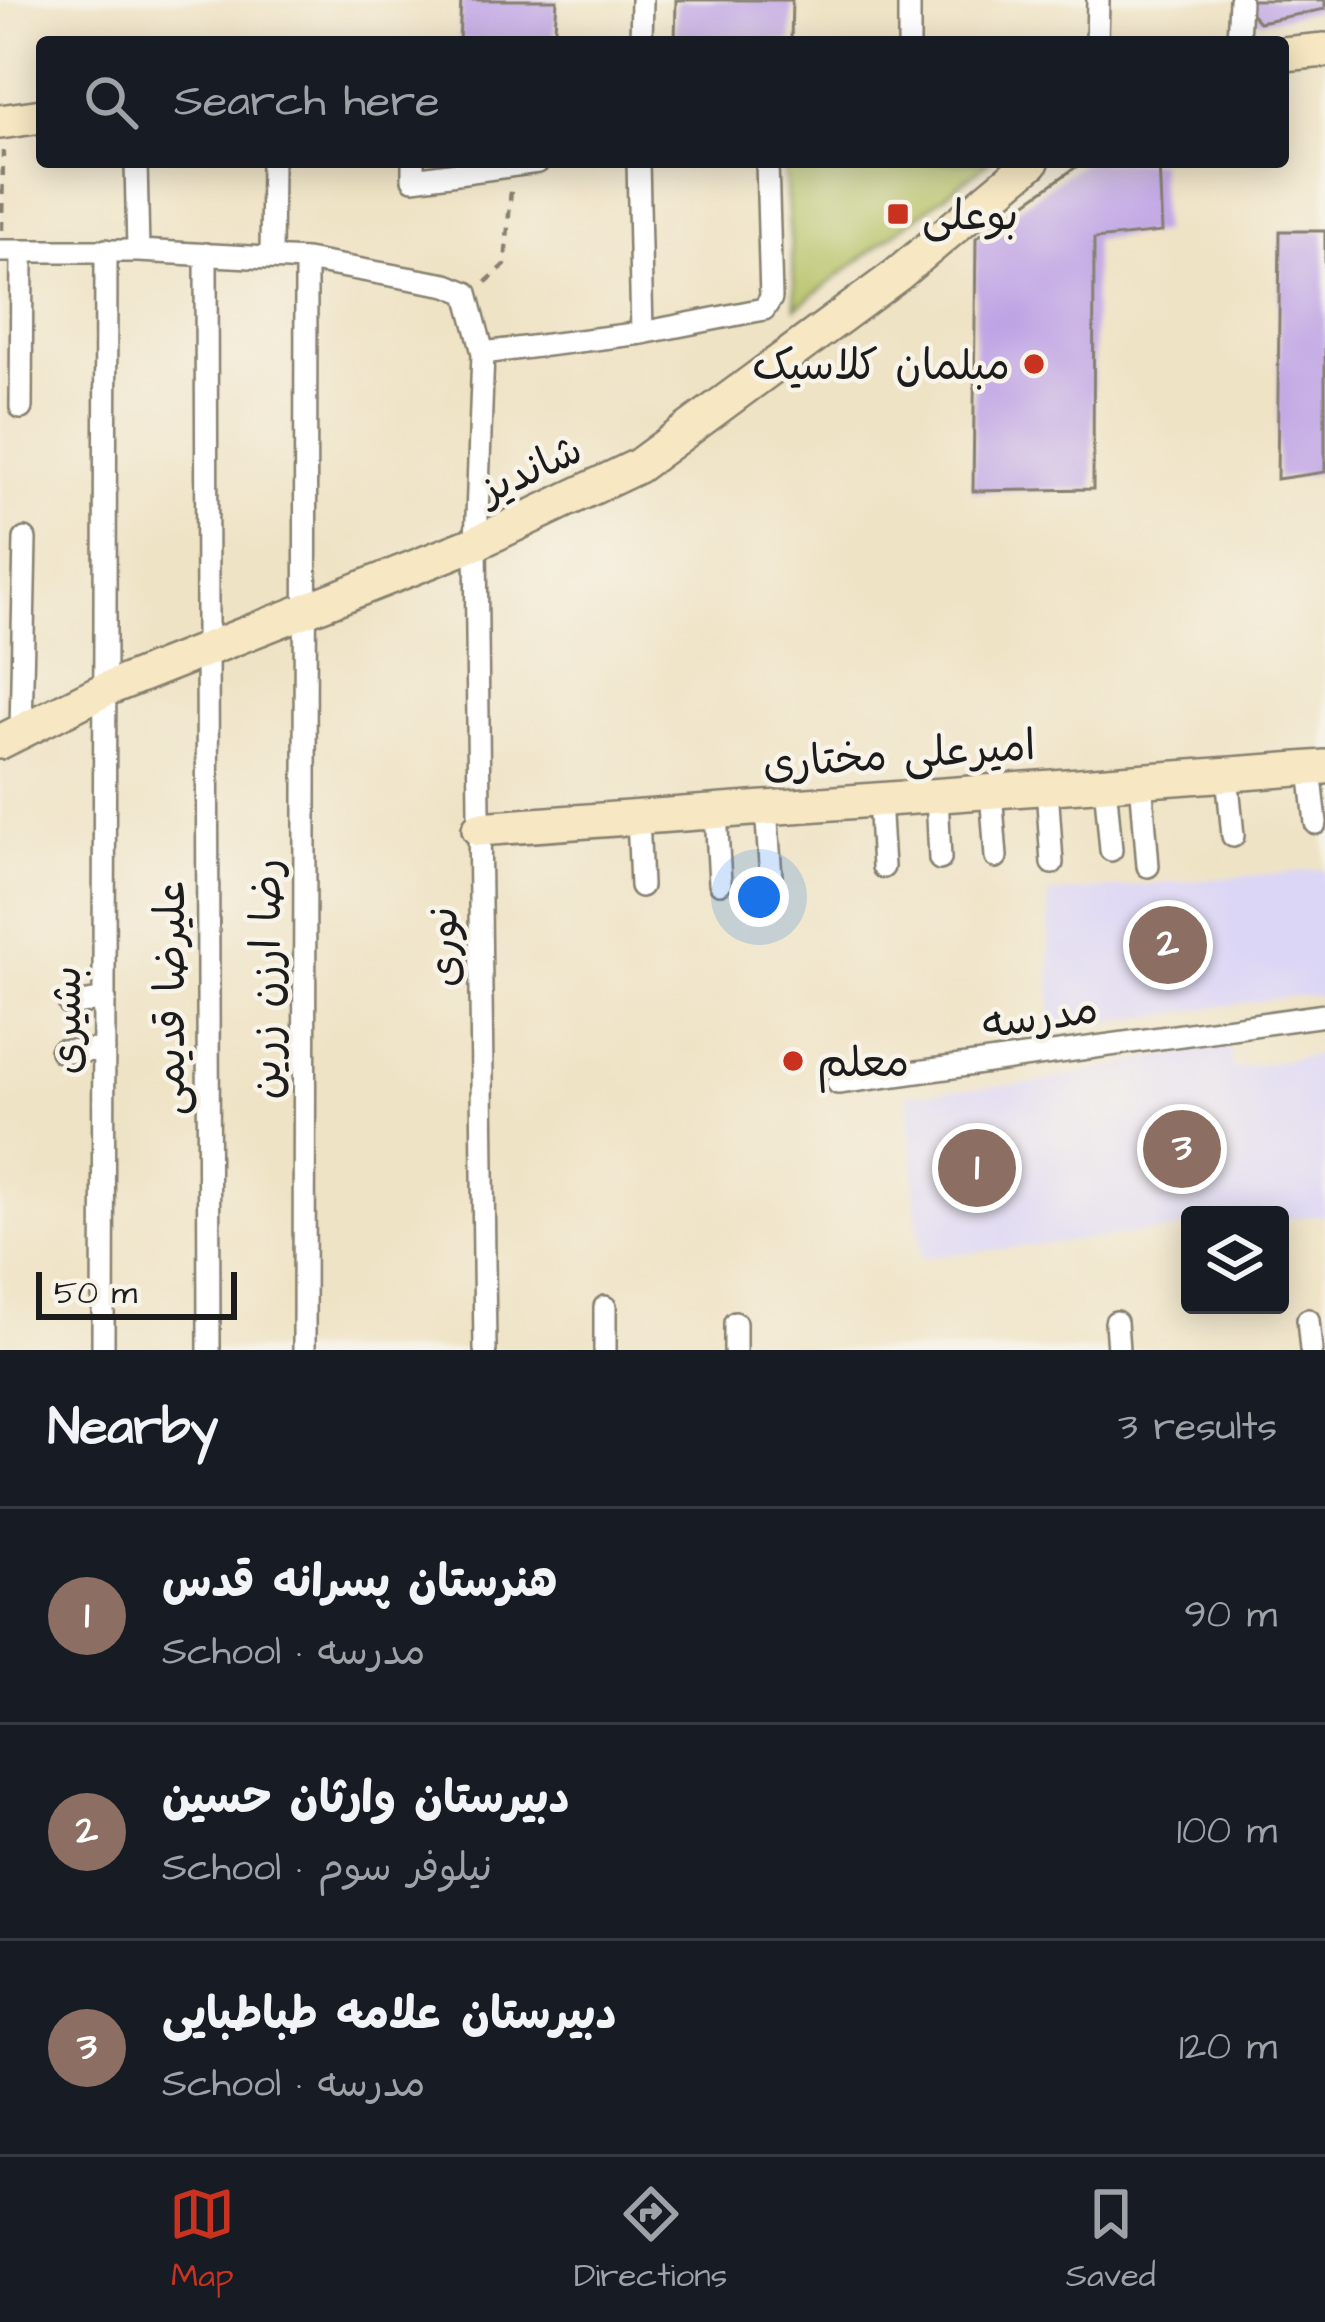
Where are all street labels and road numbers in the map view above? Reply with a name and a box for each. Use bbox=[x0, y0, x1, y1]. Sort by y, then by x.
street label: شاندیز bbox=[468, 422, 592, 521]
street label: امیرعلی مختاری bbox=[761, 718, 1038, 794]
street label: رضا ارزن زرین bbox=[239, 859, 297, 1099]
street label: علیرضا قدیمی bbox=[143, 881, 201, 1115]
street label: نوری bbox=[415, 906, 475, 988]
street label: بشیری bbox=[39, 966, 97, 1074]
street label: مدرسه bbox=[979, 981, 1102, 1055]

